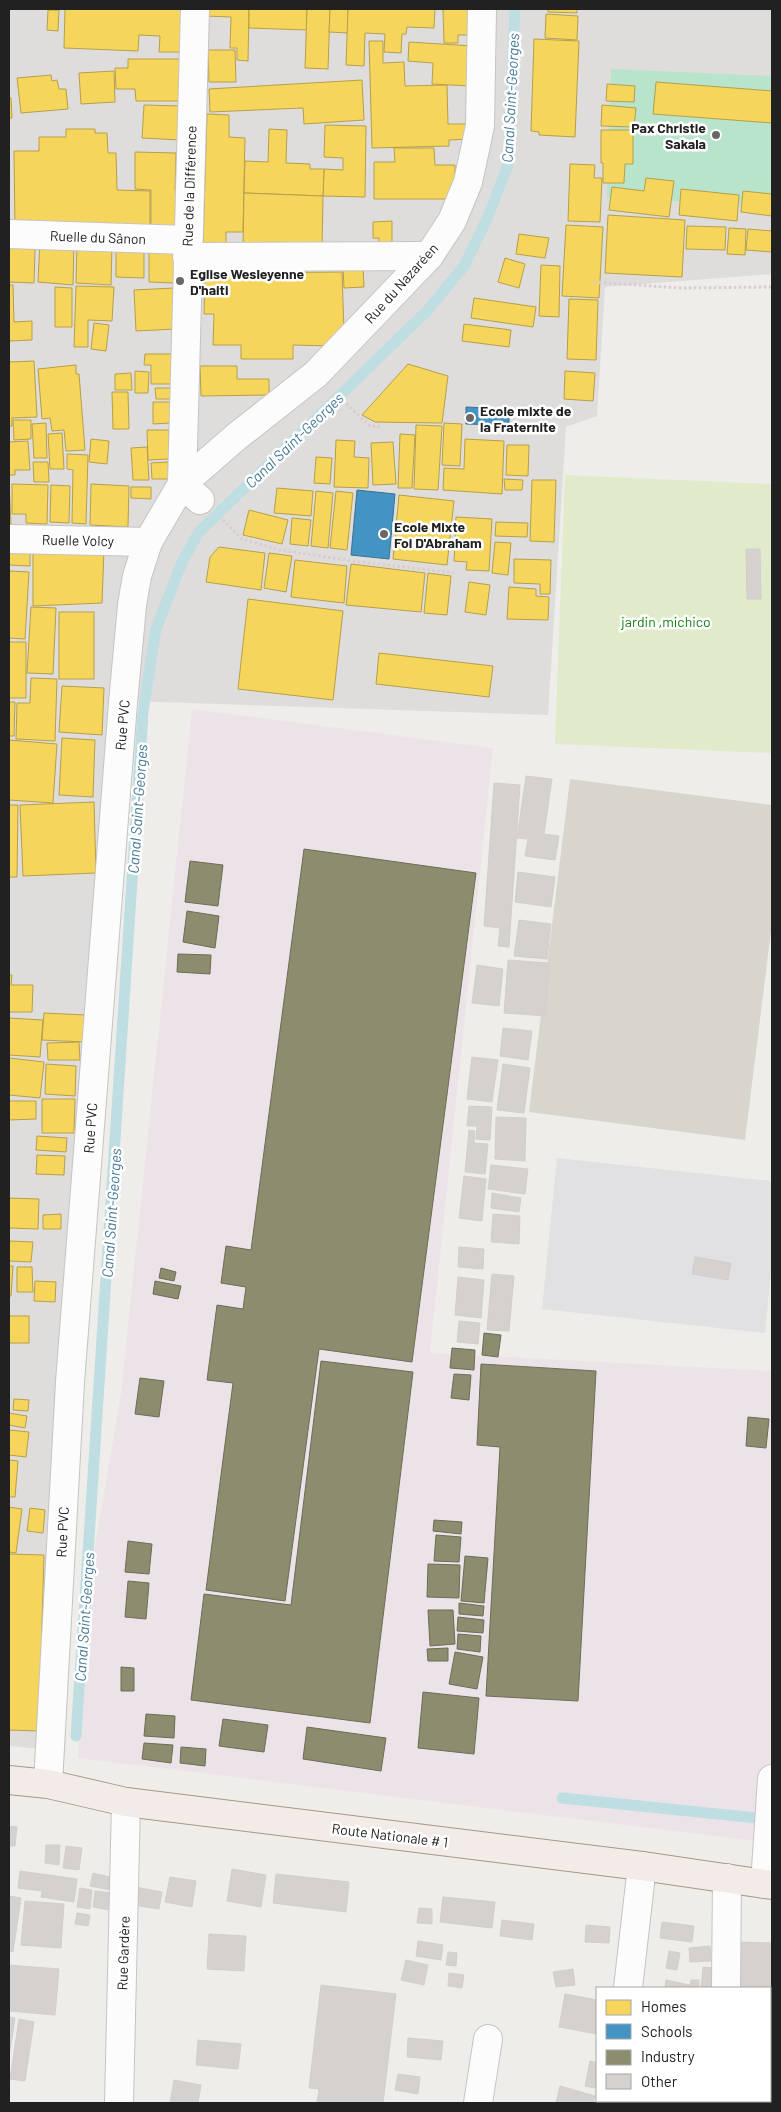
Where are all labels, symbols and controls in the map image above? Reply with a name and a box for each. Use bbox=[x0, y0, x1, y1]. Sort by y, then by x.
water label: Canal Saint-Georges bbox=[498, 33, 522, 163]
place label: Pax Christie Sakala bbox=[631, 119, 706, 152]
street label: Rue de la Différence bbox=[178, 125, 200, 247]
marker: Pax Christie Sakala bbox=[710, 129, 722, 141]
street label: Ruelle du Sânon bbox=[50, 227, 146, 247]
street label: Rue du Nazaréen bbox=[361, 239, 441, 327]
place label: Eglise Wesleyenne D'haiti bbox=[190, 265, 305, 298]
marker: Eglise Wesleyenne D'haiti bbox=[174, 275, 186, 287]
water label: Canal Saint-Georges bbox=[241, 389, 347, 491]
place label: Ecole mixte de la Fraternite bbox=[480, 402, 572, 435]
marker: Ecole mixte de la Fraternite bbox=[464, 412, 476, 424]
place label: Ecole Mixte Foi D'Abraham bbox=[394, 518, 482, 551]
marker: Ecole Mixte Foi D'Abraham bbox=[378, 528, 390, 540]
street label: Ruelle Volcy bbox=[42, 531, 115, 549]
park label: jardin ,michico bbox=[620, 613, 711, 630]
street label: Rue PVC bbox=[111, 699, 133, 751]
water label: Canal Saint-Georges bbox=[124, 744, 150, 874]
street label: Rue PVC bbox=[80, 1102, 100, 1154]
water label: Canal Saint-Georges bbox=[98, 1148, 124, 1278]
street label: Rue PVC bbox=[52, 1506, 72, 1558]
water label: Canal Saint-Georges bbox=[71, 1552, 97, 1682]
street label: Route Nationale # 1 bbox=[331, 1819, 449, 1851]
street label: Rue Gardère bbox=[113, 1915, 133, 1991]
legend bbox=[596, 1987, 771, 2102]
text: Homes bbox=[641, 1997, 686, 2015]
text: Schools bbox=[641, 2022, 693, 2040]
text: Industry bbox=[641, 2047, 695, 2065]
text: Other bbox=[641, 2072, 678, 2090]

